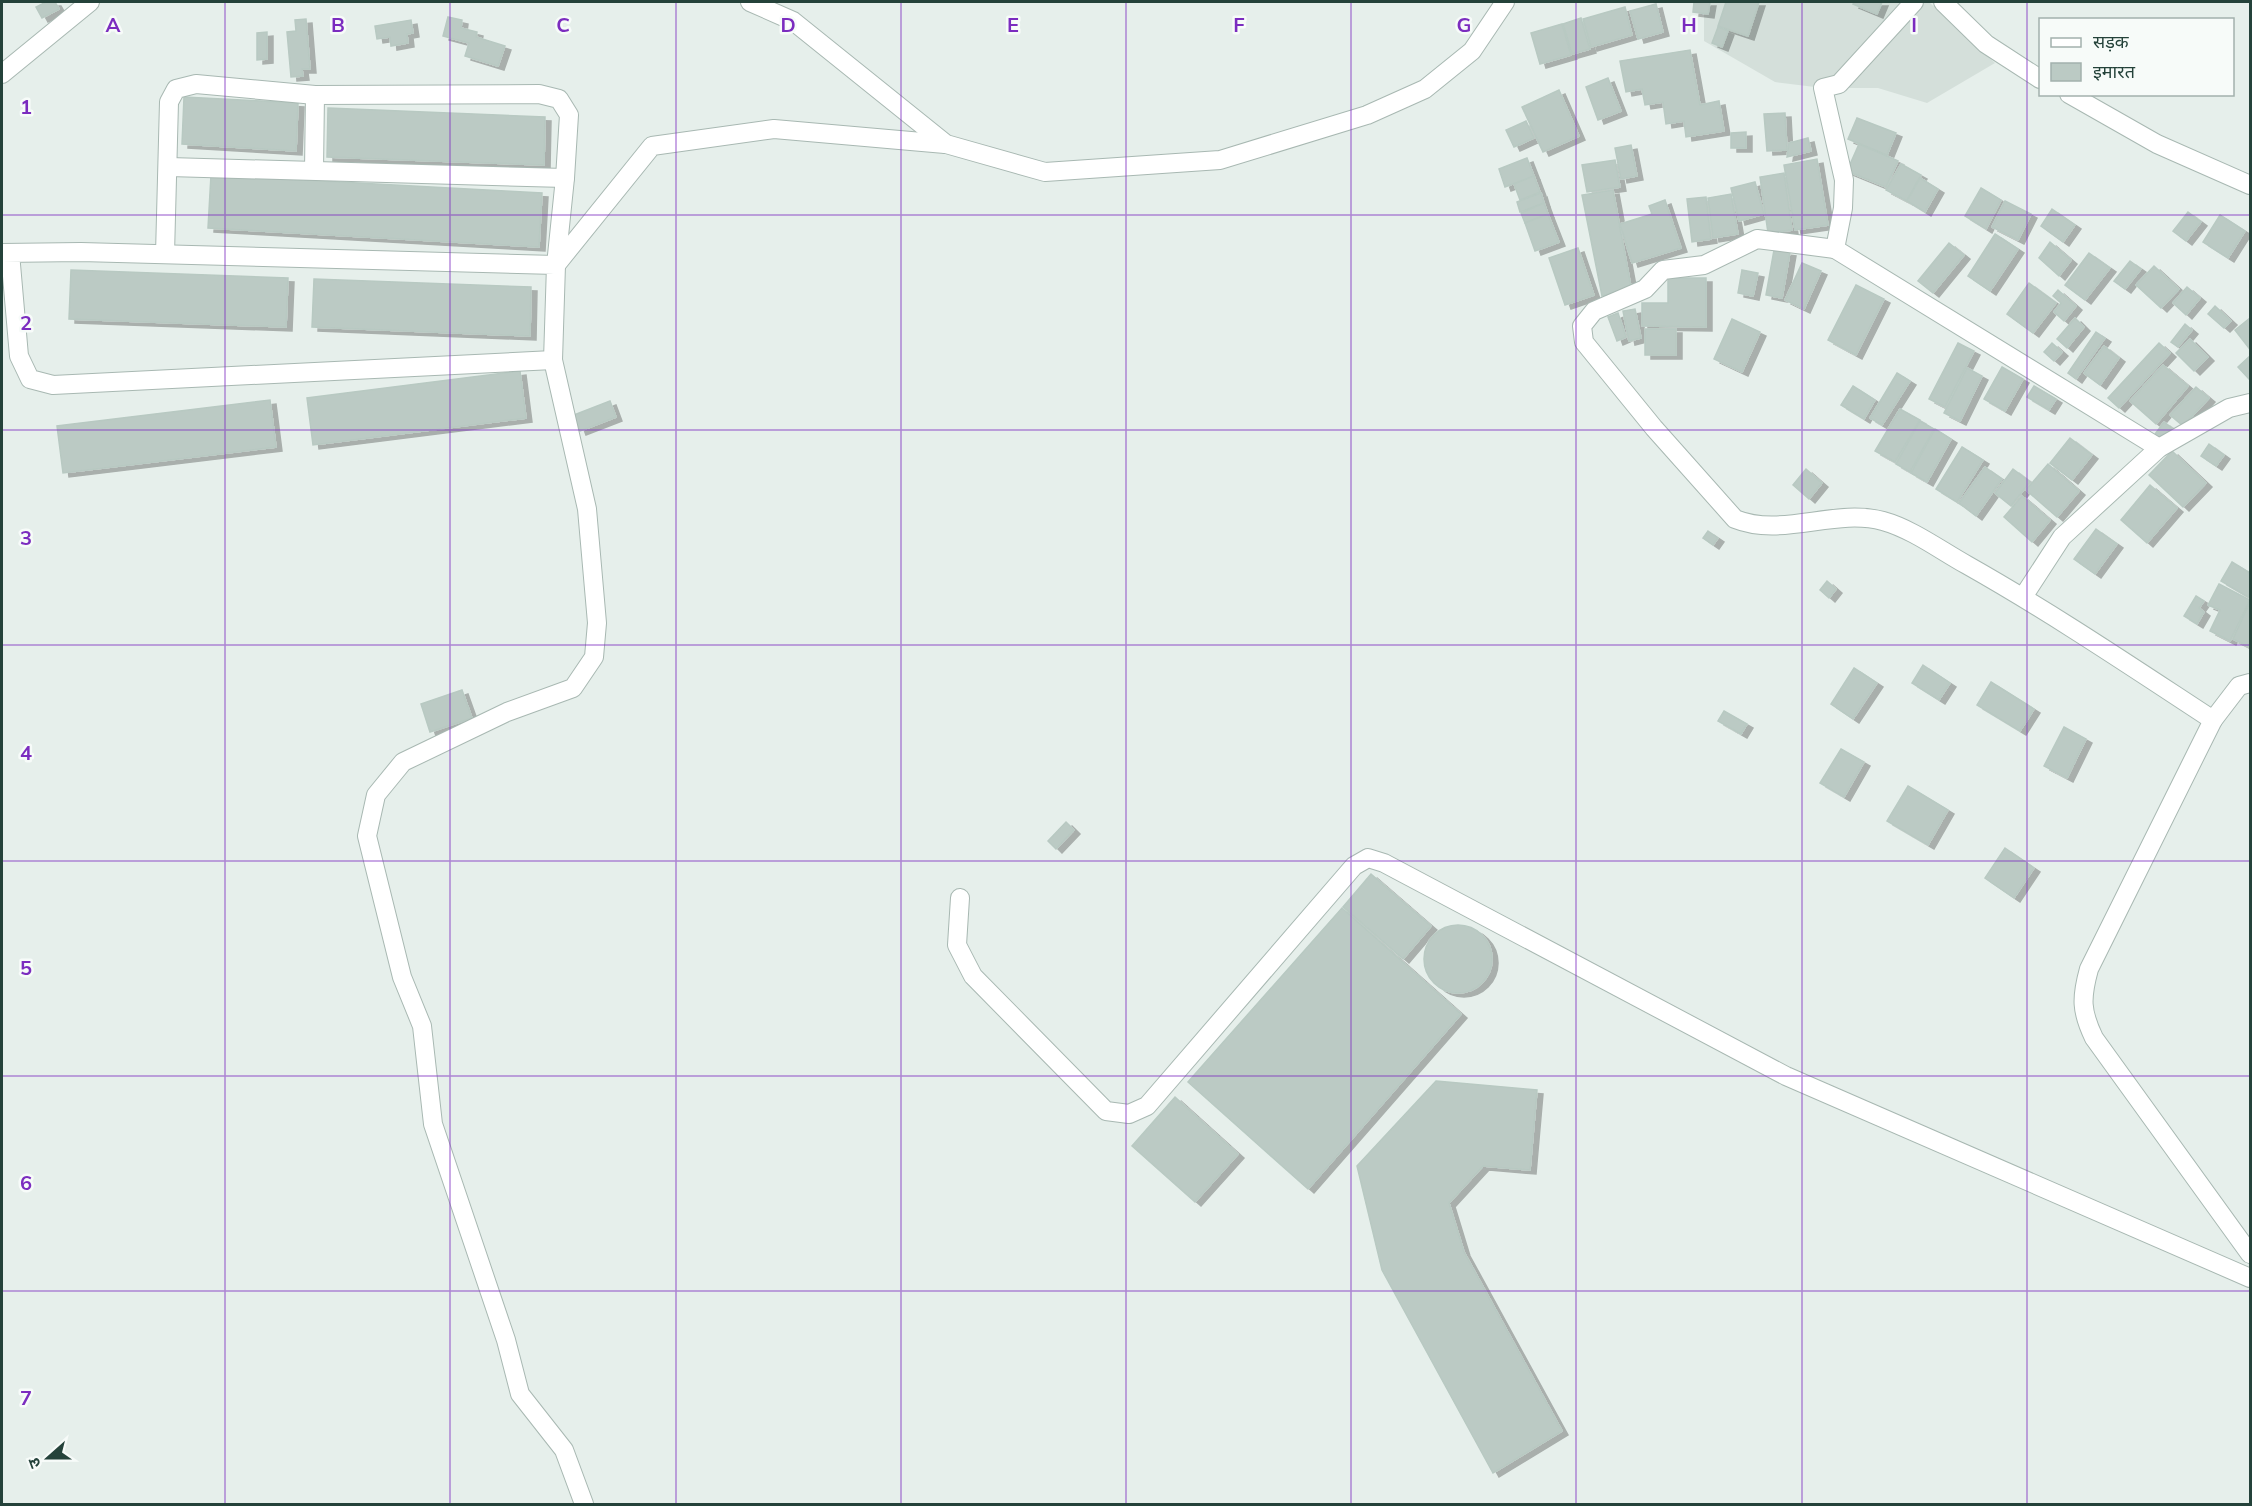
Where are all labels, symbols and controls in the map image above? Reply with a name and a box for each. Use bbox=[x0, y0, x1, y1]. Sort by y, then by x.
text: A bbox=[106, 12, 121, 37]
text: B bbox=[331, 12, 345, 37]
text: C bbox=[556, 12, 570, 37]
text: D bbox=[780, 12, 796, 37]
text: E bbox=[1007, 12, 1019, 37]
text: F bbox=[1233, 12, 1245, 37]
text: G bbox=[1457, 12, 1471, 37]
text: H bbox=[1681, 12, 1697, 37]
text: I bbox=[1911, 12, 1917, 37]
legend bbox=[2039, 18, 2234, 96]
text: सड़क bbox=[2093, 30, 2130, 53]
text: इमारत bbox=[2093, 60, 2136, 83]
text: 1 bbox=[20, 94, 32, 119]
text: 2 bbox=[20, 310, 32, 335]
text: 3 bbox=[20, 525, 32, 550]
text: 4 bbox=[20, 740, 32, 765]
text: 5 bbox=[20, 955, 32, 980]
text: 6 bbox=[20, 1170, 32, 1195]
text: 7 bbox=[20, 1385, 32, 1410]
north arrow bbox=[18, 1428, 78, 1488]
text: उ bbox=[23, 1455, 45, 1471]

